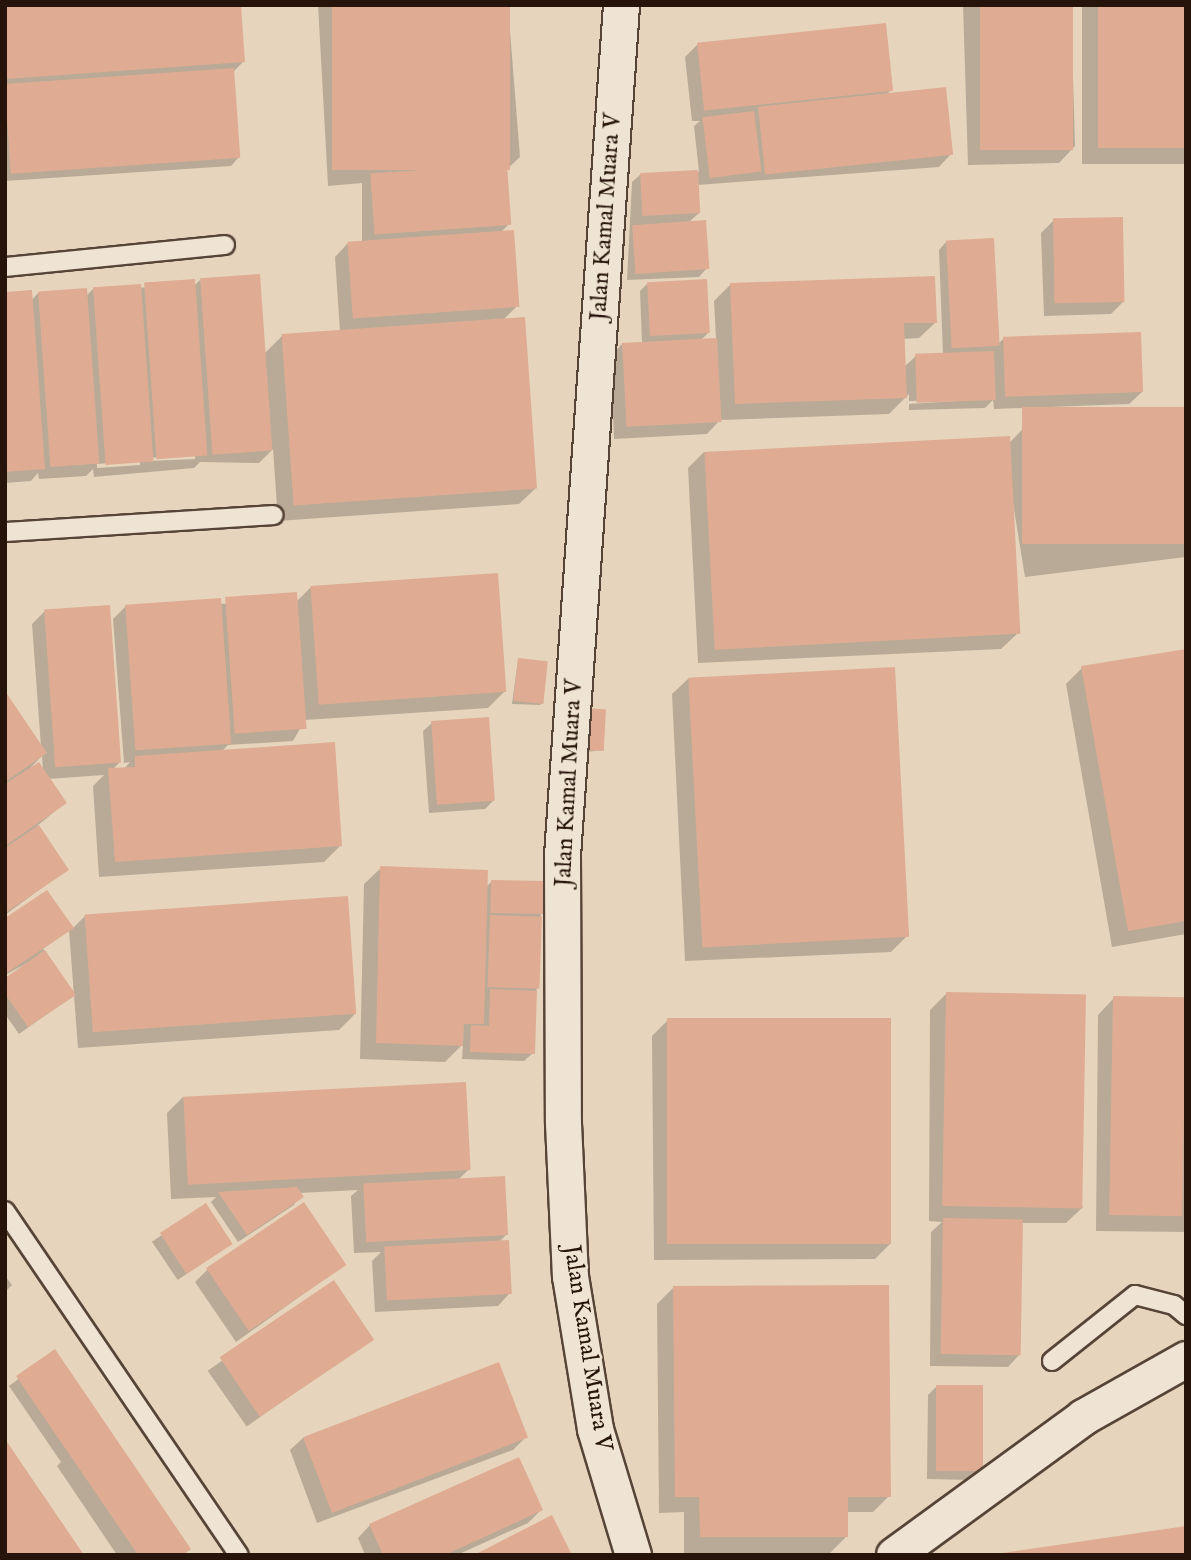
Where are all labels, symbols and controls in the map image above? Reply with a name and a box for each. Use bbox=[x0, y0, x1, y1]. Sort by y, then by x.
street label: Jalan Kamal Muara V bbox=[584, 112, 628, 322]
street label: Jalan Kamal Muara V bbox=[549, 678, 589, 888]
street label: Jalan Kamal Muara V bbox=[556, 1243, 618, 1453]

